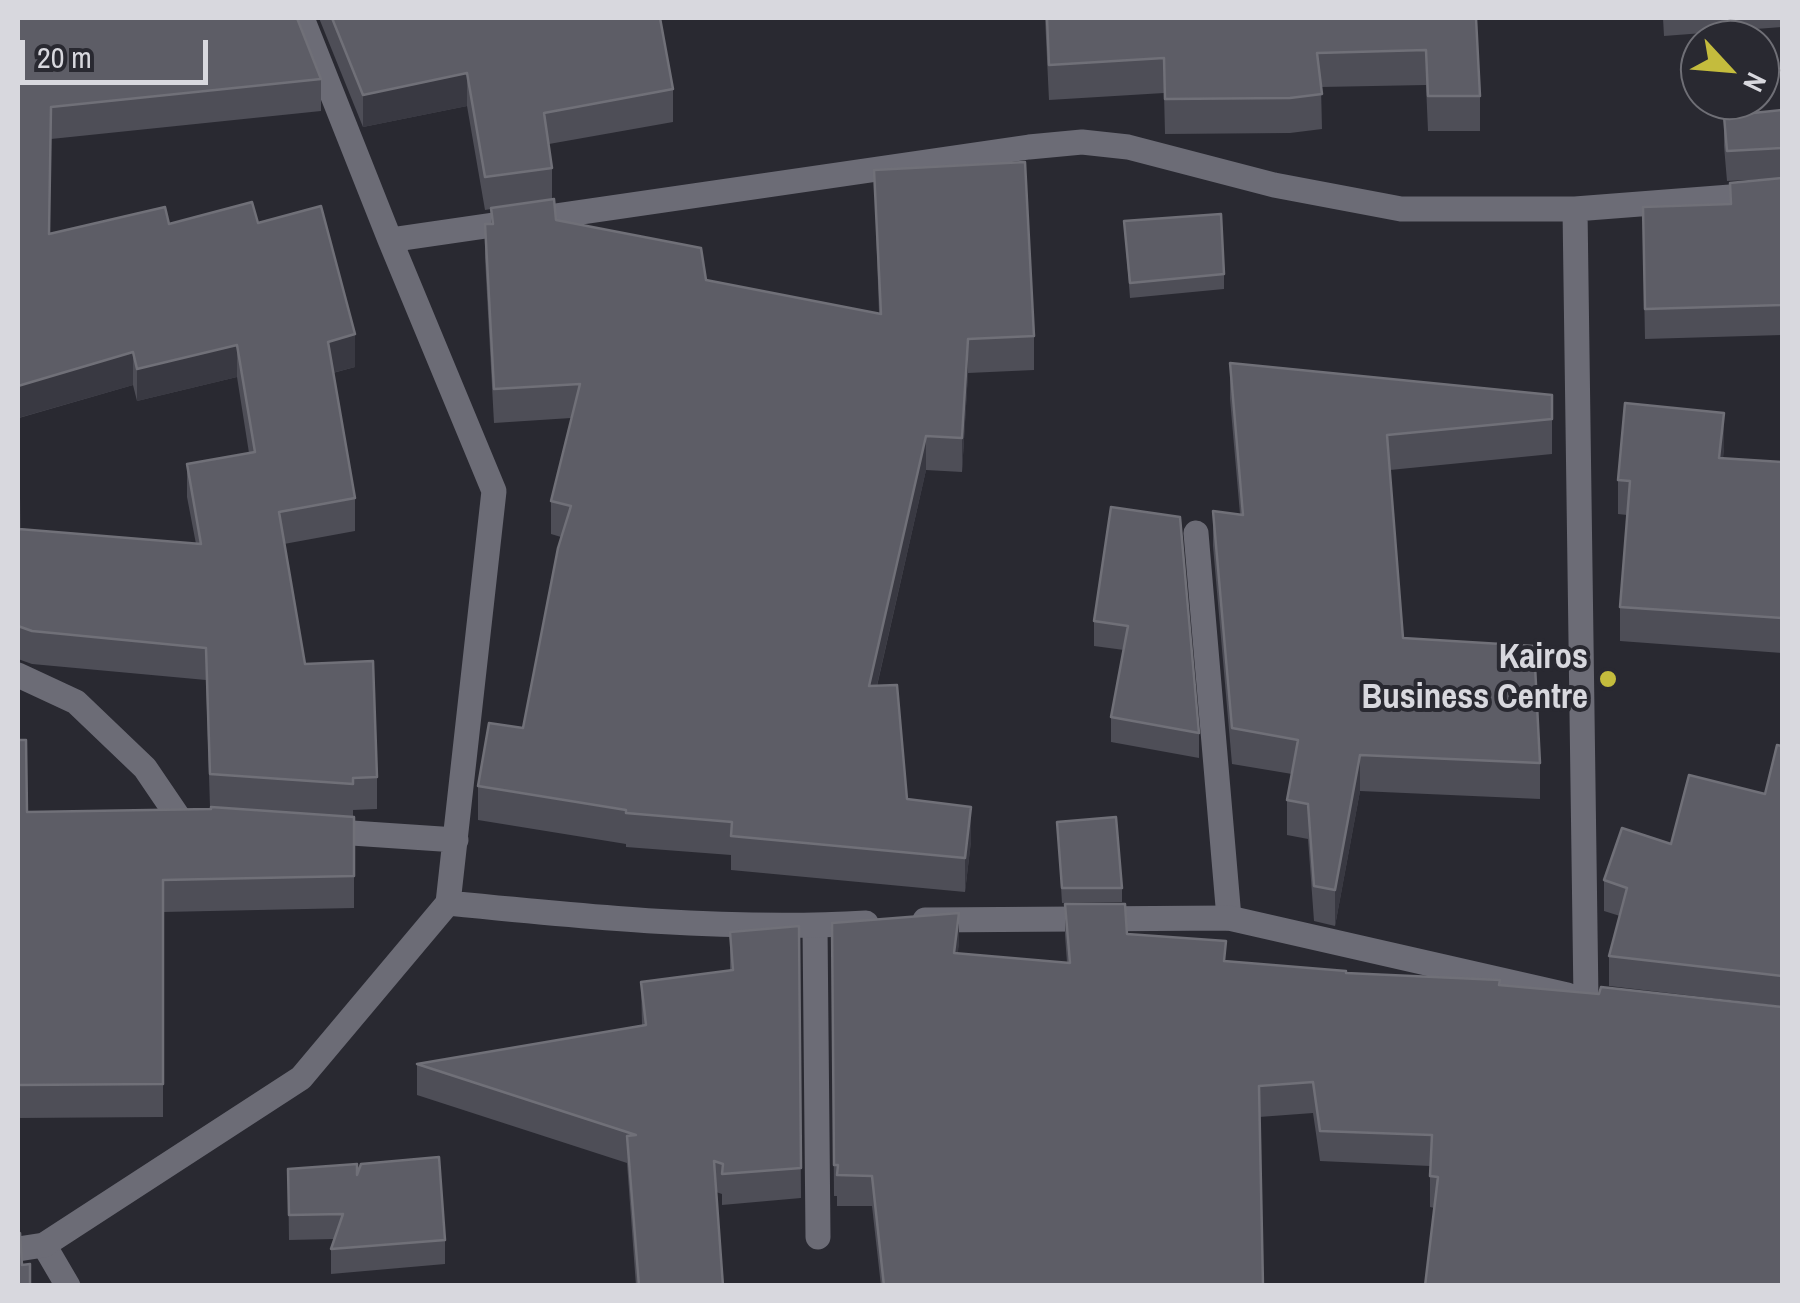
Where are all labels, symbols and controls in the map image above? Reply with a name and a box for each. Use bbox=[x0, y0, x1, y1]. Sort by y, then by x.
scale bar bbox=[25, 20, 212, 82]
north arrow bbox=[1680, 20, 1780, 120]
text: 20 m bbox=[37, 37, 92, 77]
text: N bbox=[1734, 66, 1776, 98]
place label: Kairos Business Centre bbox=[1362, 638, 1588, 720]
marker: Kairos Business Centre bbox=[1597, 668, 1619, 690]

